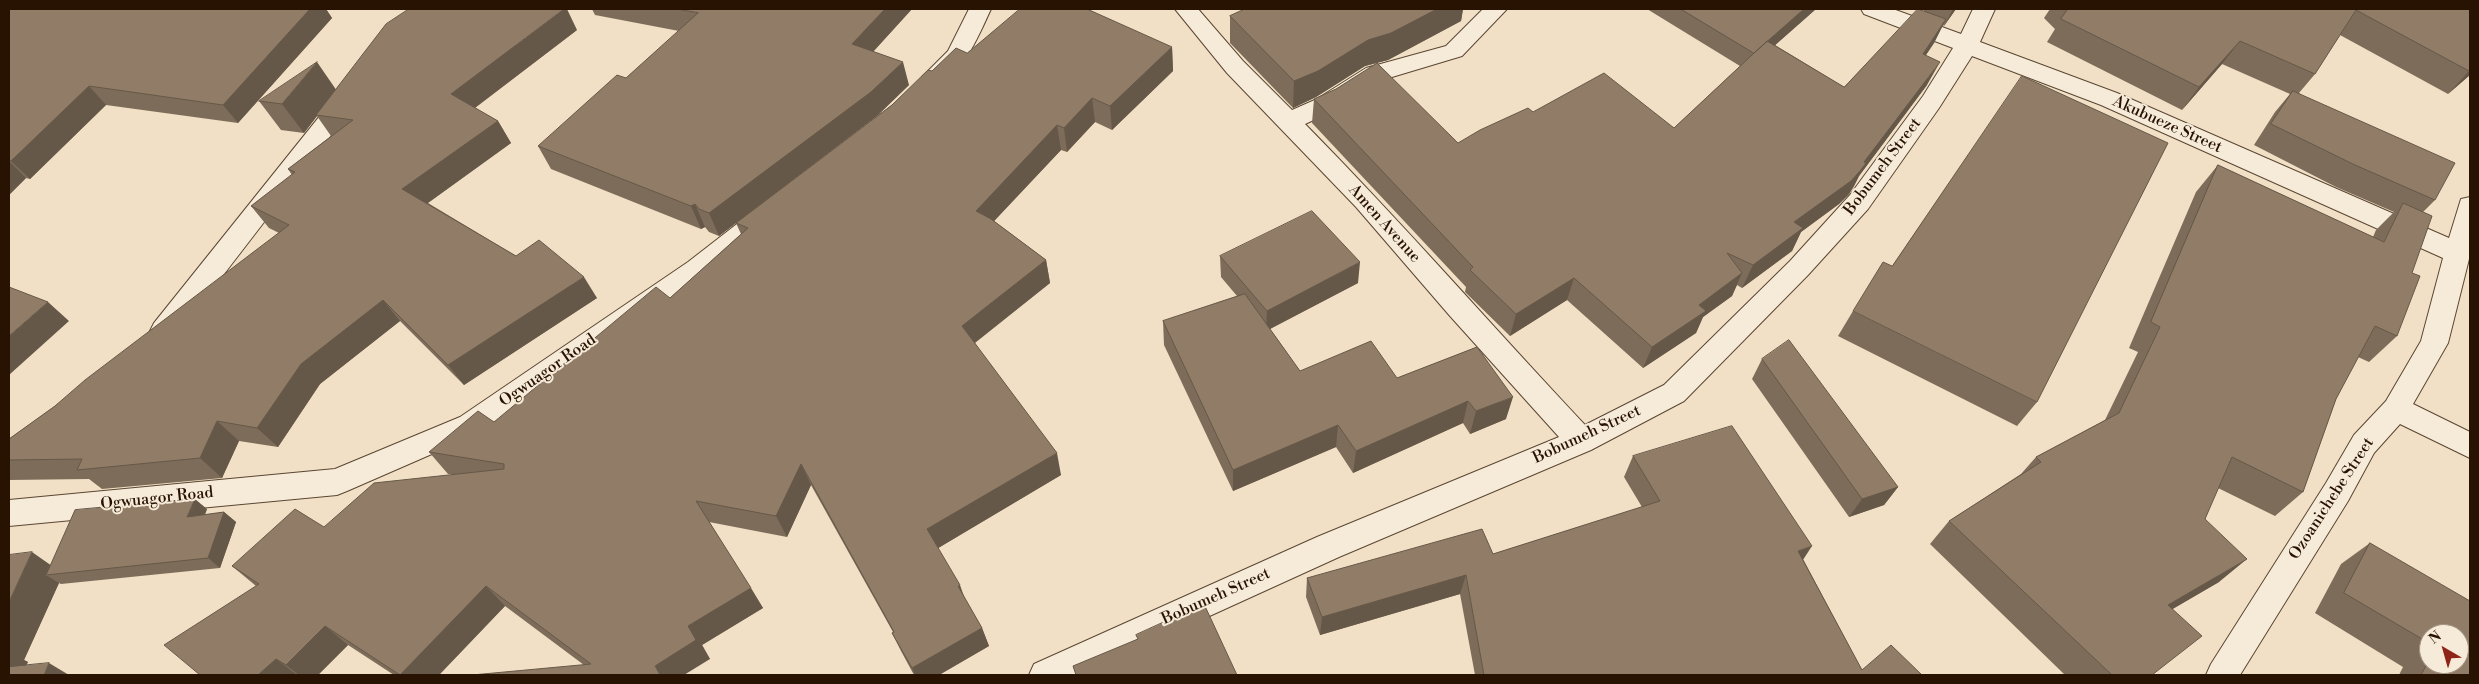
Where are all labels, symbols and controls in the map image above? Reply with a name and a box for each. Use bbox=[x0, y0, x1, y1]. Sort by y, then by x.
street label: Akubueze Street bbox=[2109, 92, 2225, 158]
street label: Bobumeh Street bbox=[1840, 115, 1926, 219]
street label: Amen Avenue bbox=[1344, 181, 1424, 267]
street label: Ogwuagor Road bbox=[496, 331, 600, 411]
street label: Bobumeh Street bbox=[1530, 402, 1644, 468]
street label: Ozoanichebe Street bbox=[2285, 434, 2379, 564]
street label: Ogwuagor Road bbox=[100, 484, 214, 514]
street label: Bobumeh Street bbox=[1159, 564, 1273, 630]
north arrow bbox=[2419, 624, 2469, 674]
text: N bbox=[2425, 627, 2445, 648]

